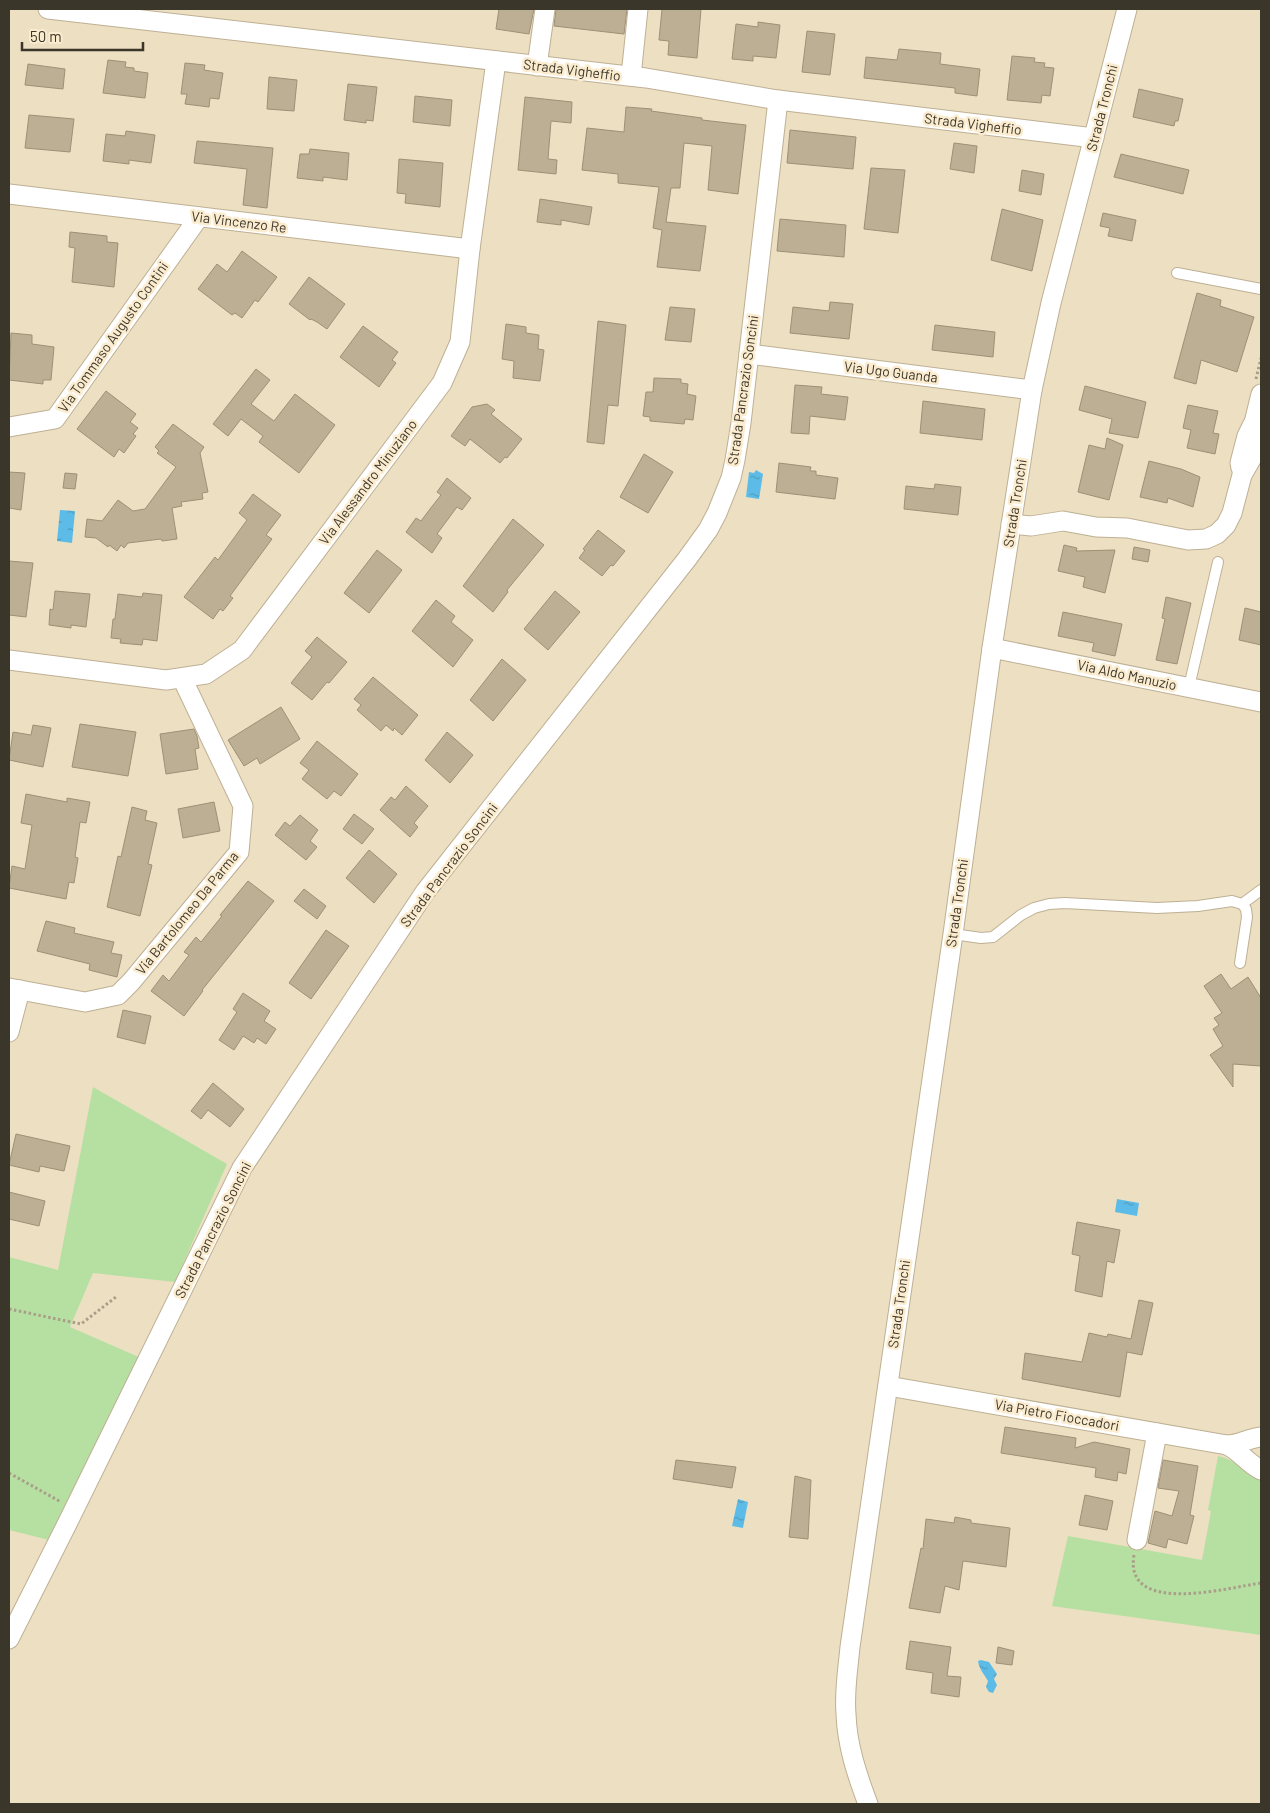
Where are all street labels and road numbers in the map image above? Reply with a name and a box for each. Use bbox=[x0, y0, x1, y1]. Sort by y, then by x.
street label: Strada Vigheffio bbox=[522, 55, 622, 84]
street label: Strada Tronchi bbox=[1083, 63, 1121, 153]
street label: Strada Vigheffio bbox=[923, 109, 1023, 138]
street label: Via Vincenzo Re bbox=[190, 207, 288, 236]
street label: Via Tommaso Augusto Contini bbox=[54, 258, 171, 415]
street label: Strada Pancrazio Soncini bbox=[724, 314, 761, 466]
street label: Via Ugo Guanda bbox=[843, 357, 939, 386]
street label: Via Alessandro Minuziano bbox=[315, 416, 420, 548]
street label: Strada Tronchi bbox=[999, 458, 1030, 548]
street label: Via Aldo Manuzio bbox=[1076, 656, 1178, 693]
street label: Strada Pancrazio Soncini bbox=[396, 799, 501, 930]
street label: Via Bartolomeo Da Parma bbox=[132, 848, 241, 978]
street label: Strada Tronchi bbox=[942, 858, 971, 948]
street label: Strada Pancrazio Soncini bbox=[171, 1159, 254, 1301]
street label: Strada Tronchi bbox=[884, 1259, 913, 1349]
street label: Via Pietro Fioccadori bbox=[993, 1395, 1121, 1434]

